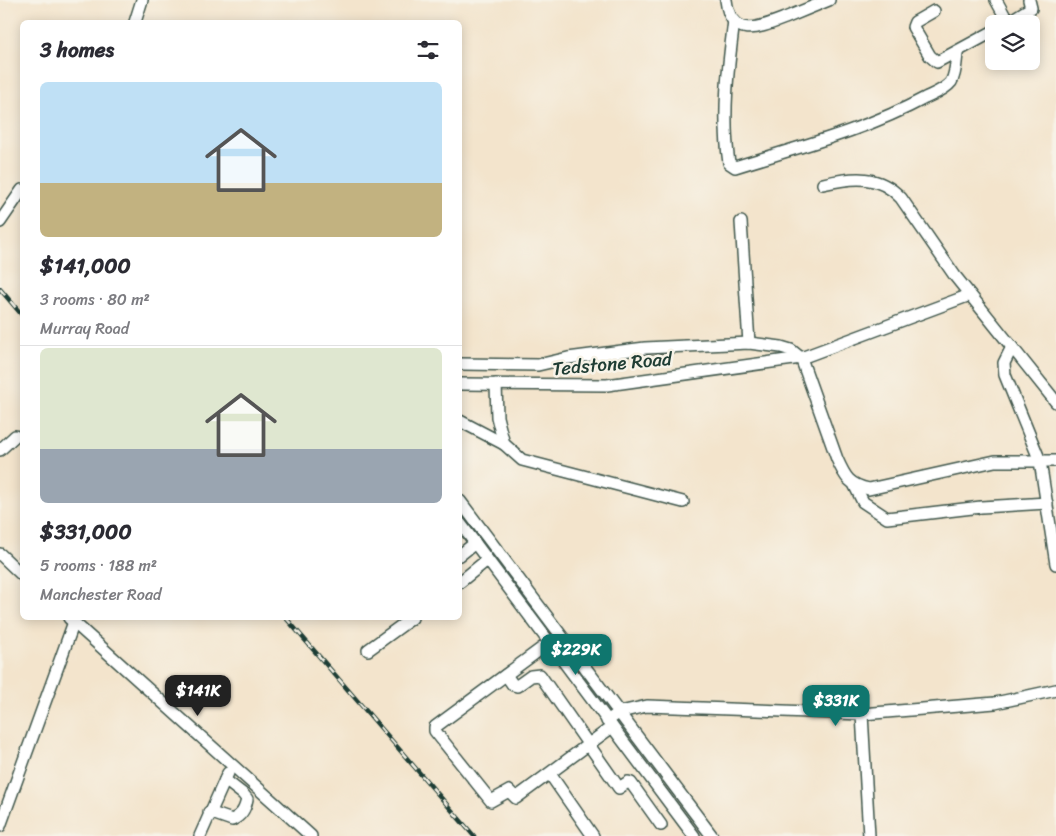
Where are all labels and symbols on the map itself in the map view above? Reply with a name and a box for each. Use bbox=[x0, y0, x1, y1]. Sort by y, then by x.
street label: Tedstone Road bbox=[551, 342, 674, 385]
pin: $229K bbox=[541, 634, 611, 676]
pin: $141K bbox=[163, 674, 233, 717]
pin: $331K bbox=[801, 684, 871, 727]

